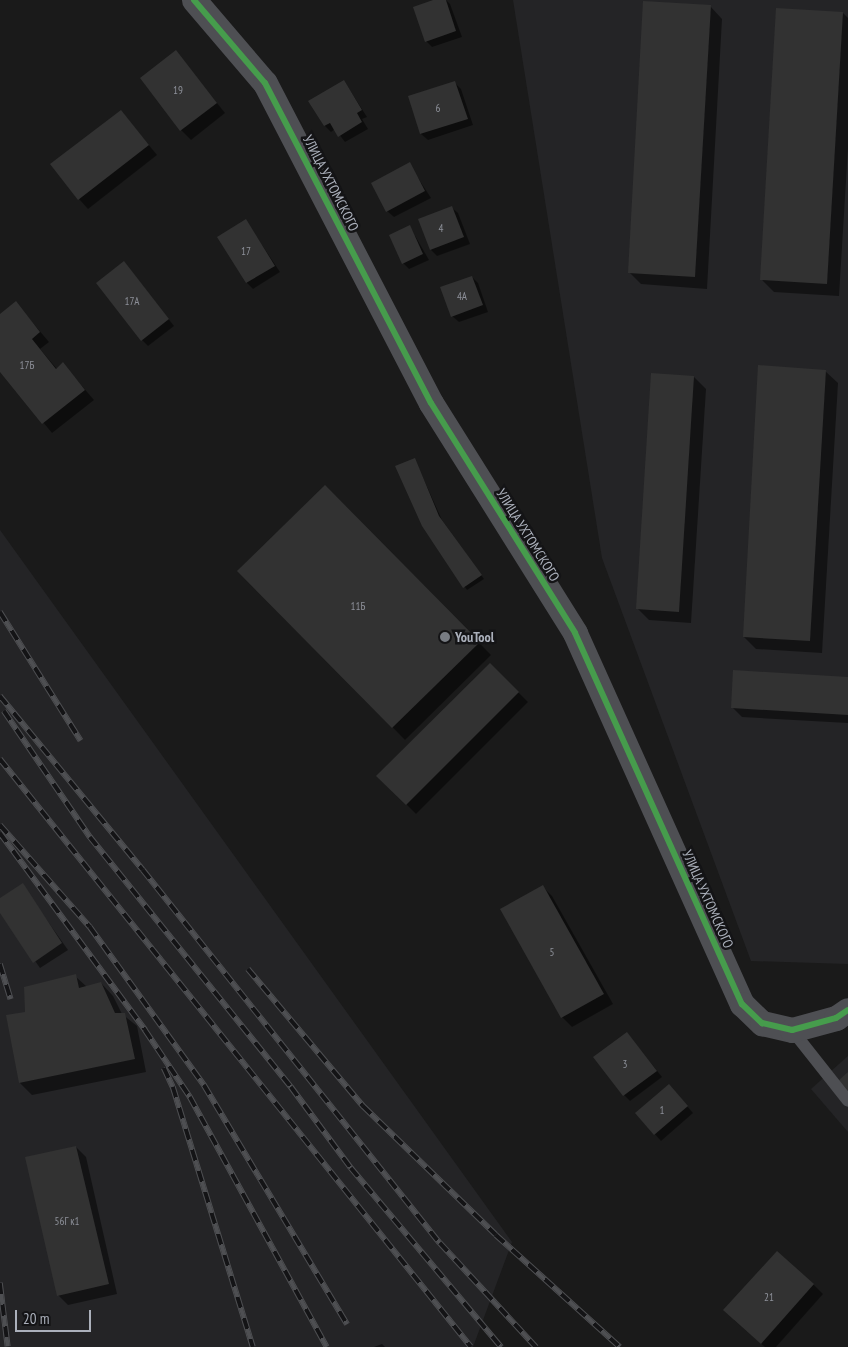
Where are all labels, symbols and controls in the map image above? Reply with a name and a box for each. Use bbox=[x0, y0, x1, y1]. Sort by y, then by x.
house number: 19 bbox=[173, 83, 183, 97]
house number: 6 bbox=[436, 101, 440, 115]
street label: УЛИЦА УХТОМСКОГО bbox=[299, 132, 363, 234]
house number: 4 bbox=[439, 221, 443, 235]
house number: 17 bbox=[241, 244, 251, 258]
house number: 4А bbox=[457, 289, 467, 303]
house number: 17А bbox=[124, 294, 140, 308]
house number: 17Б bbox=[20, 358, 34, 372]
street label: УЛИЦА УХТОМСКОГО bbox=[493, 485, 563, 585]
house number: 11Б bbox=[351, 599, 365, 613]
place label: YouTool bbox=[455, 629, 494, 645]
marker: YouTool bbox=[439, 631, 451, 643]
street label: УЛИЦА УХТОМСКОГО bbox=[679, 847, 737, 951]
house number: 5 bbox=[550, 945, 554, 959]
house number: 3 bbox=[623, 1057, 627, 1071]
house number: 1 bbox=[660, 1103, 664, 1117]
house number: 56Г к1 bbox=[54, 1214, 80, 1228]
house number: 21 bbox=[764, 1290, 774, 1304]
scale bar bbox=[18, 1300, 94, 1332]
text: 20 m bbox=[23, 1309, 49, 1328]

